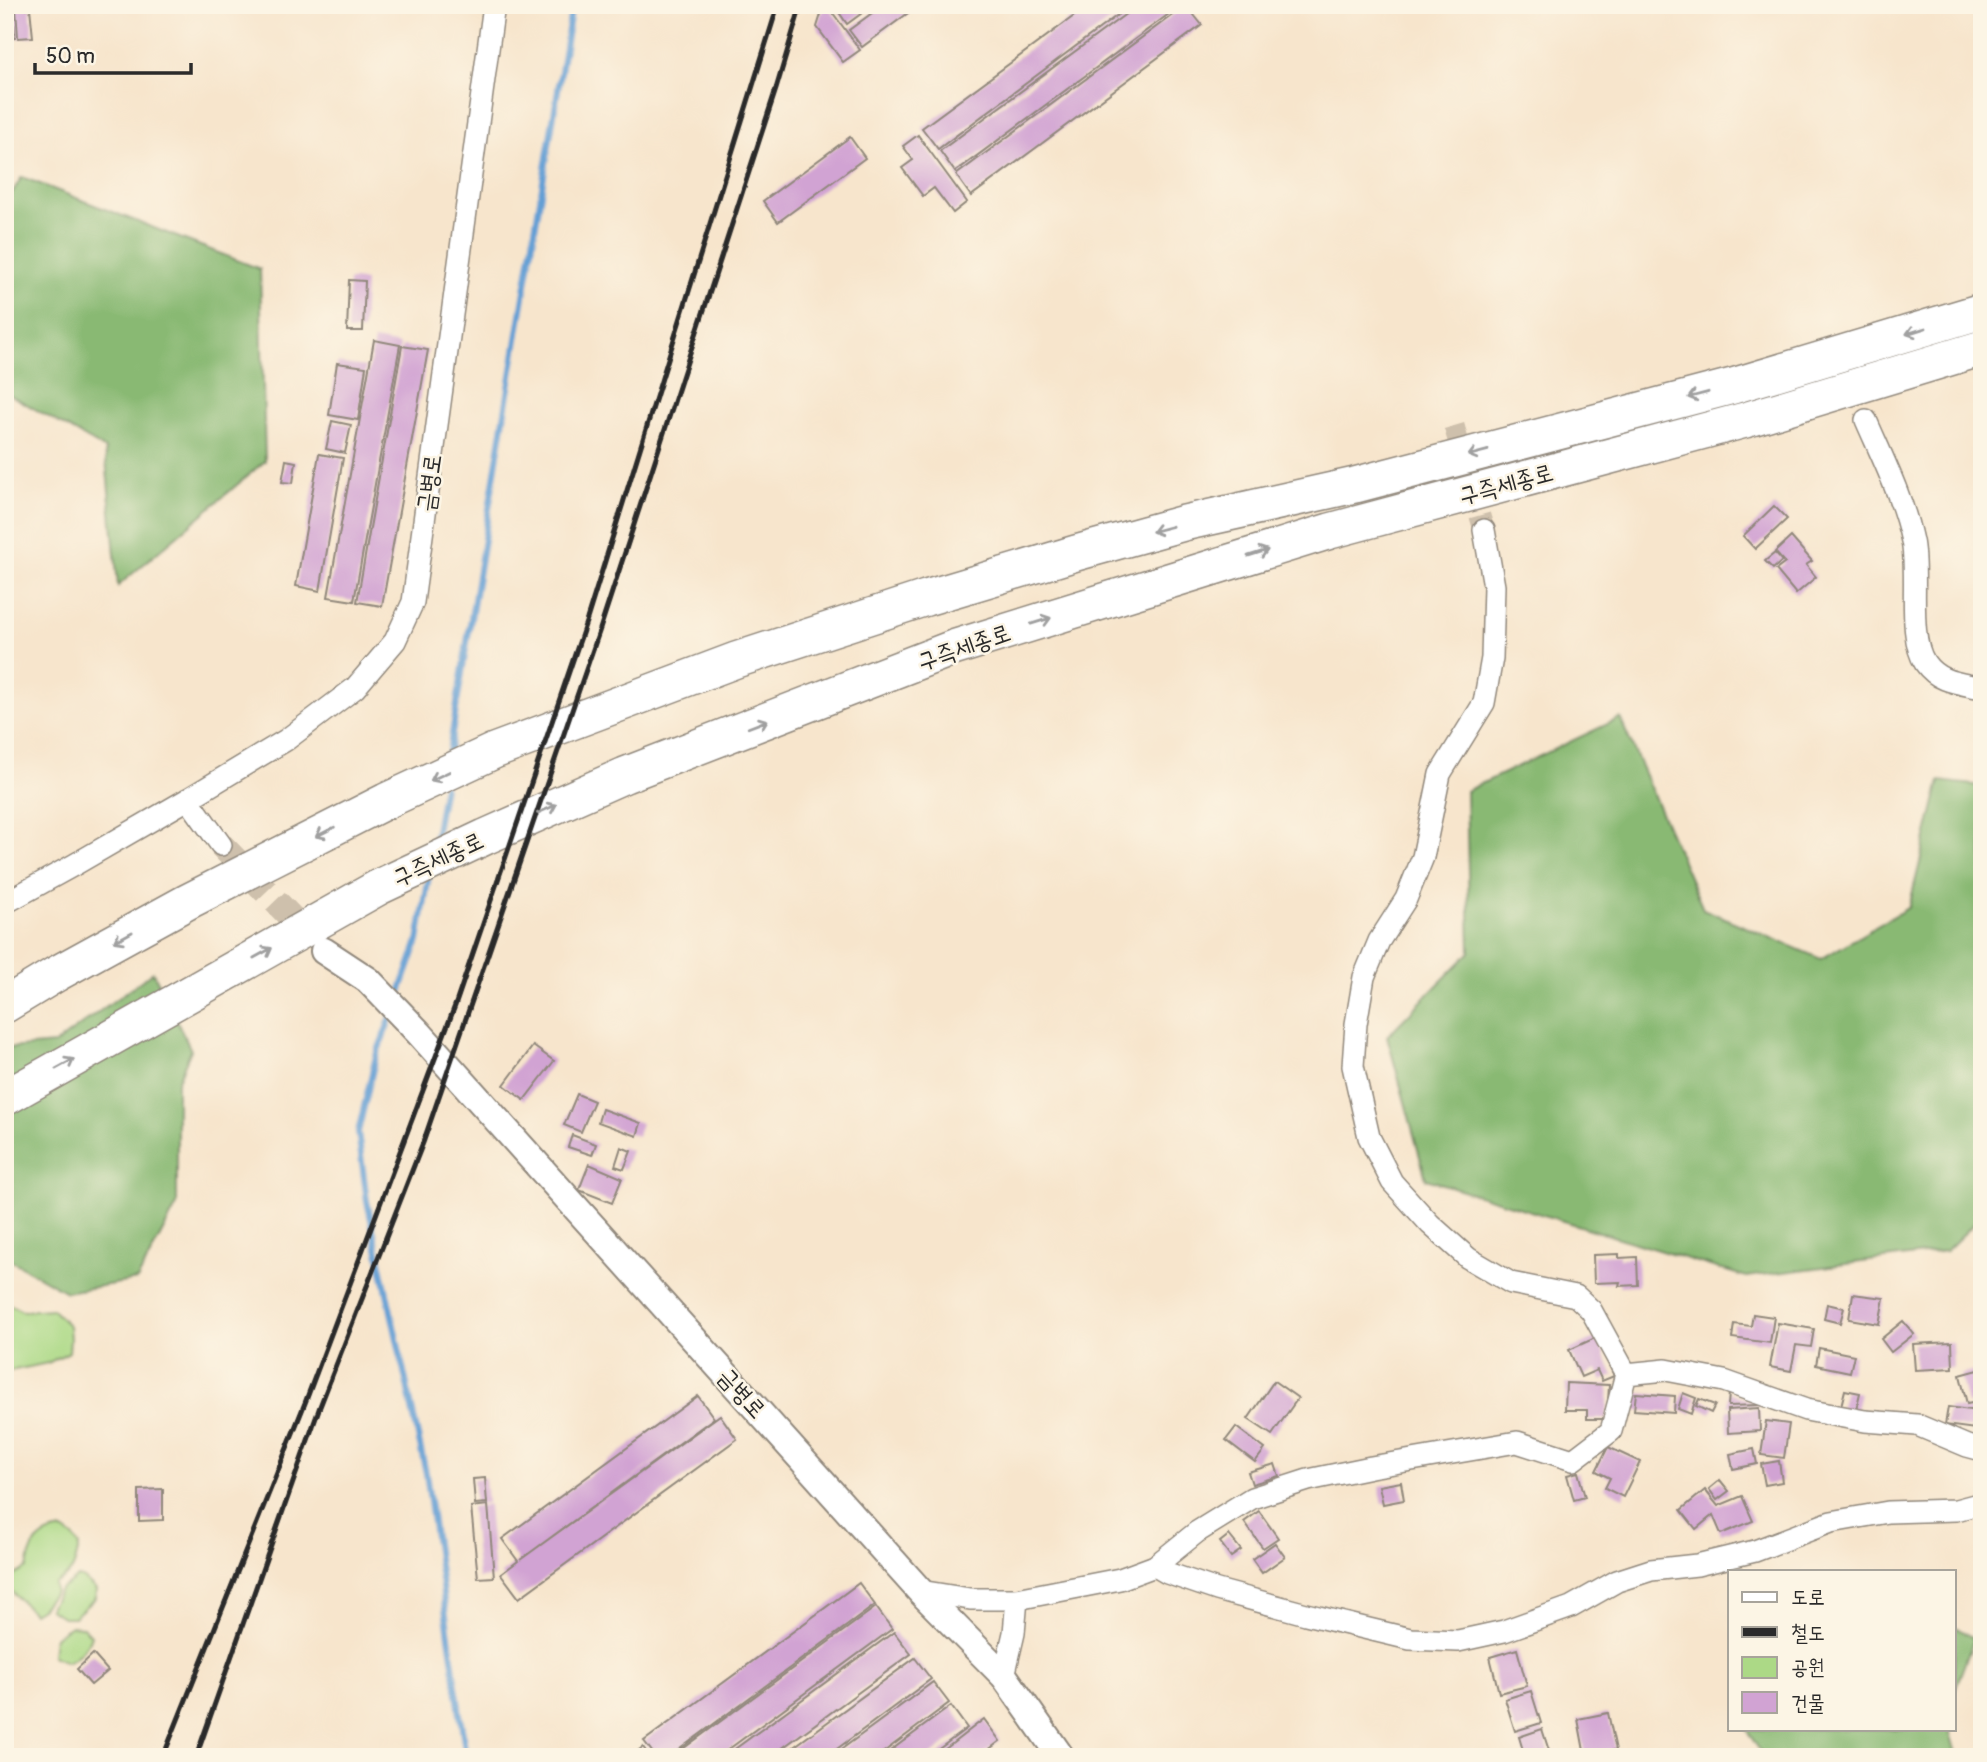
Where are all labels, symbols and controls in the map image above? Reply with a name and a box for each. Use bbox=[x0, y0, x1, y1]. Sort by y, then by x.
scale bar bbox=[35, 32, 191, 76]
text: 50 m bbox=[46, 43, 95, 70]
one-way arrow bbox=[1906, 325, 1928, 338]
one-way arrow bbox=[1688, 389, 1710, 402]
one-way arrow bbox=[1467, 447, 1490, 460]
street label: 금병로 bbox=[411, 452, 448, 514]
street label: 구즉세종로 bbox=[1456, 458, 1557, 511]
one-way arrow bbox=[1151, 523, 1174, 536]
one-way arrow bbox=[1247, 546, 1269, 559]
one-way arrow bbox=[1030, 613, 1052, 626]
street label: 구즉세종로 bbox=[914, 618, 1015, 677]
one-way arrow bbox=[747, 716, 769, 729]
one-way arrow bbox=[430, 770, 451, 783]
one-way arrow bbox=[536, 802, 558, 815]
one-way arrow bbox=[315, 825, 336, 839]
street label: 구즉세종로 bbox=[388, 826, 488, 893]
one-way arrow bbox=[113, 931, 134, 944]
one-way arrow bbox=[253, 946, 273, 960]
one-way arrow bbox=[54, 1057, 75, 1070]
street label: 금병로 bbox=[711, 1362, 772, 1425]
legend bbox=[1728, 1570, 1955, 1730]
text: 도로 bbox=[1791, 1584, 1825, 1611]
text: 철도 bbox=[1791, 1620, 1825, 1647]
text: 공원 bbox=[1791, 1654, 1825, 1681]
text: 건물 bbox=[1791, 1690, 1825, 1717]

